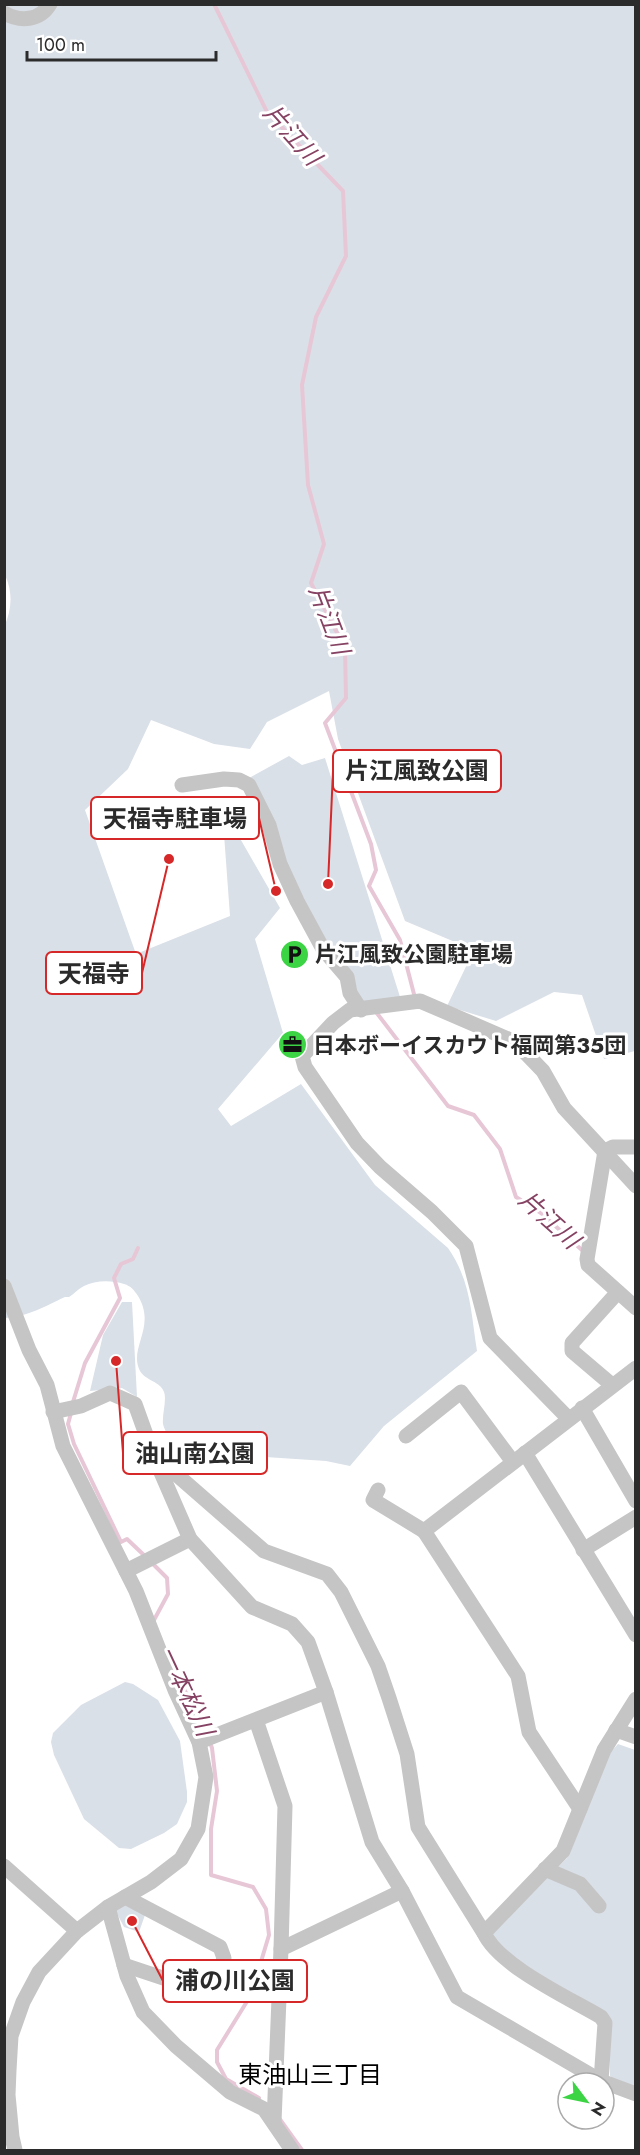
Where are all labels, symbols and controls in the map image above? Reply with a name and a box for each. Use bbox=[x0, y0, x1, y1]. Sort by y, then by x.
scale bar bbox=[27, 24, 216, 62]
text: 100 m bbox=[36, 32, 85, 58]
water label: 片江川 bbox=[255, 96, 331, 175]
water label: 片江川 bbox=[300, 580, 360, 663]
callout: 片江風致公園 bbox=[333, 750, 501, 792]
text: 片江風致公園 bbox=[345, 753, 489, 788]
callout: 天福寺駐車場 bbox=[91, 797, 259, 839]
text: 天福寺駐車場 bbox=[103, 801, 247, 836]
parking icon: 片江風致公園駐車場 bbox=[278, 938, 310, 970]
place label: 片江風致公園駐車場 bbox=[315, 938, 513, 970]
callout: 天福寺 bbox=[46, 952, 142, 994]
text: 天福寺 bbox=[58, 956, 130, 991]
office icon: 日本ボーイスカウト福岡第35団 bbox=[276, 1029, 308, 1061]
place label: 日本ボーイスカウト福岡第35団 bbox=[313, 1029, 626, 1061]
water label: 片江川 bbox=[511, 1183, 590, 1259]
callout: 油山南公園 bbox=[123, 1432, 267, 1474]
text: 油山南公園 bbox=[135, 1436, 255, 1471]
water label: 一本松川 bbox=[150, 1640, 224, 1744]
callout: 浦の川公園 bbox=[163, 1960, 307, 2002]
text: 浦の川公園 bbox=[175, 1963, 295, 1998]
district label: 東油山三丁目 bbox=[238, 2057, 382, 2092]
north arrow bbox=[556, 2071, 616, 2131]
text: N bbox=[585, 2097, 611, 2120]

